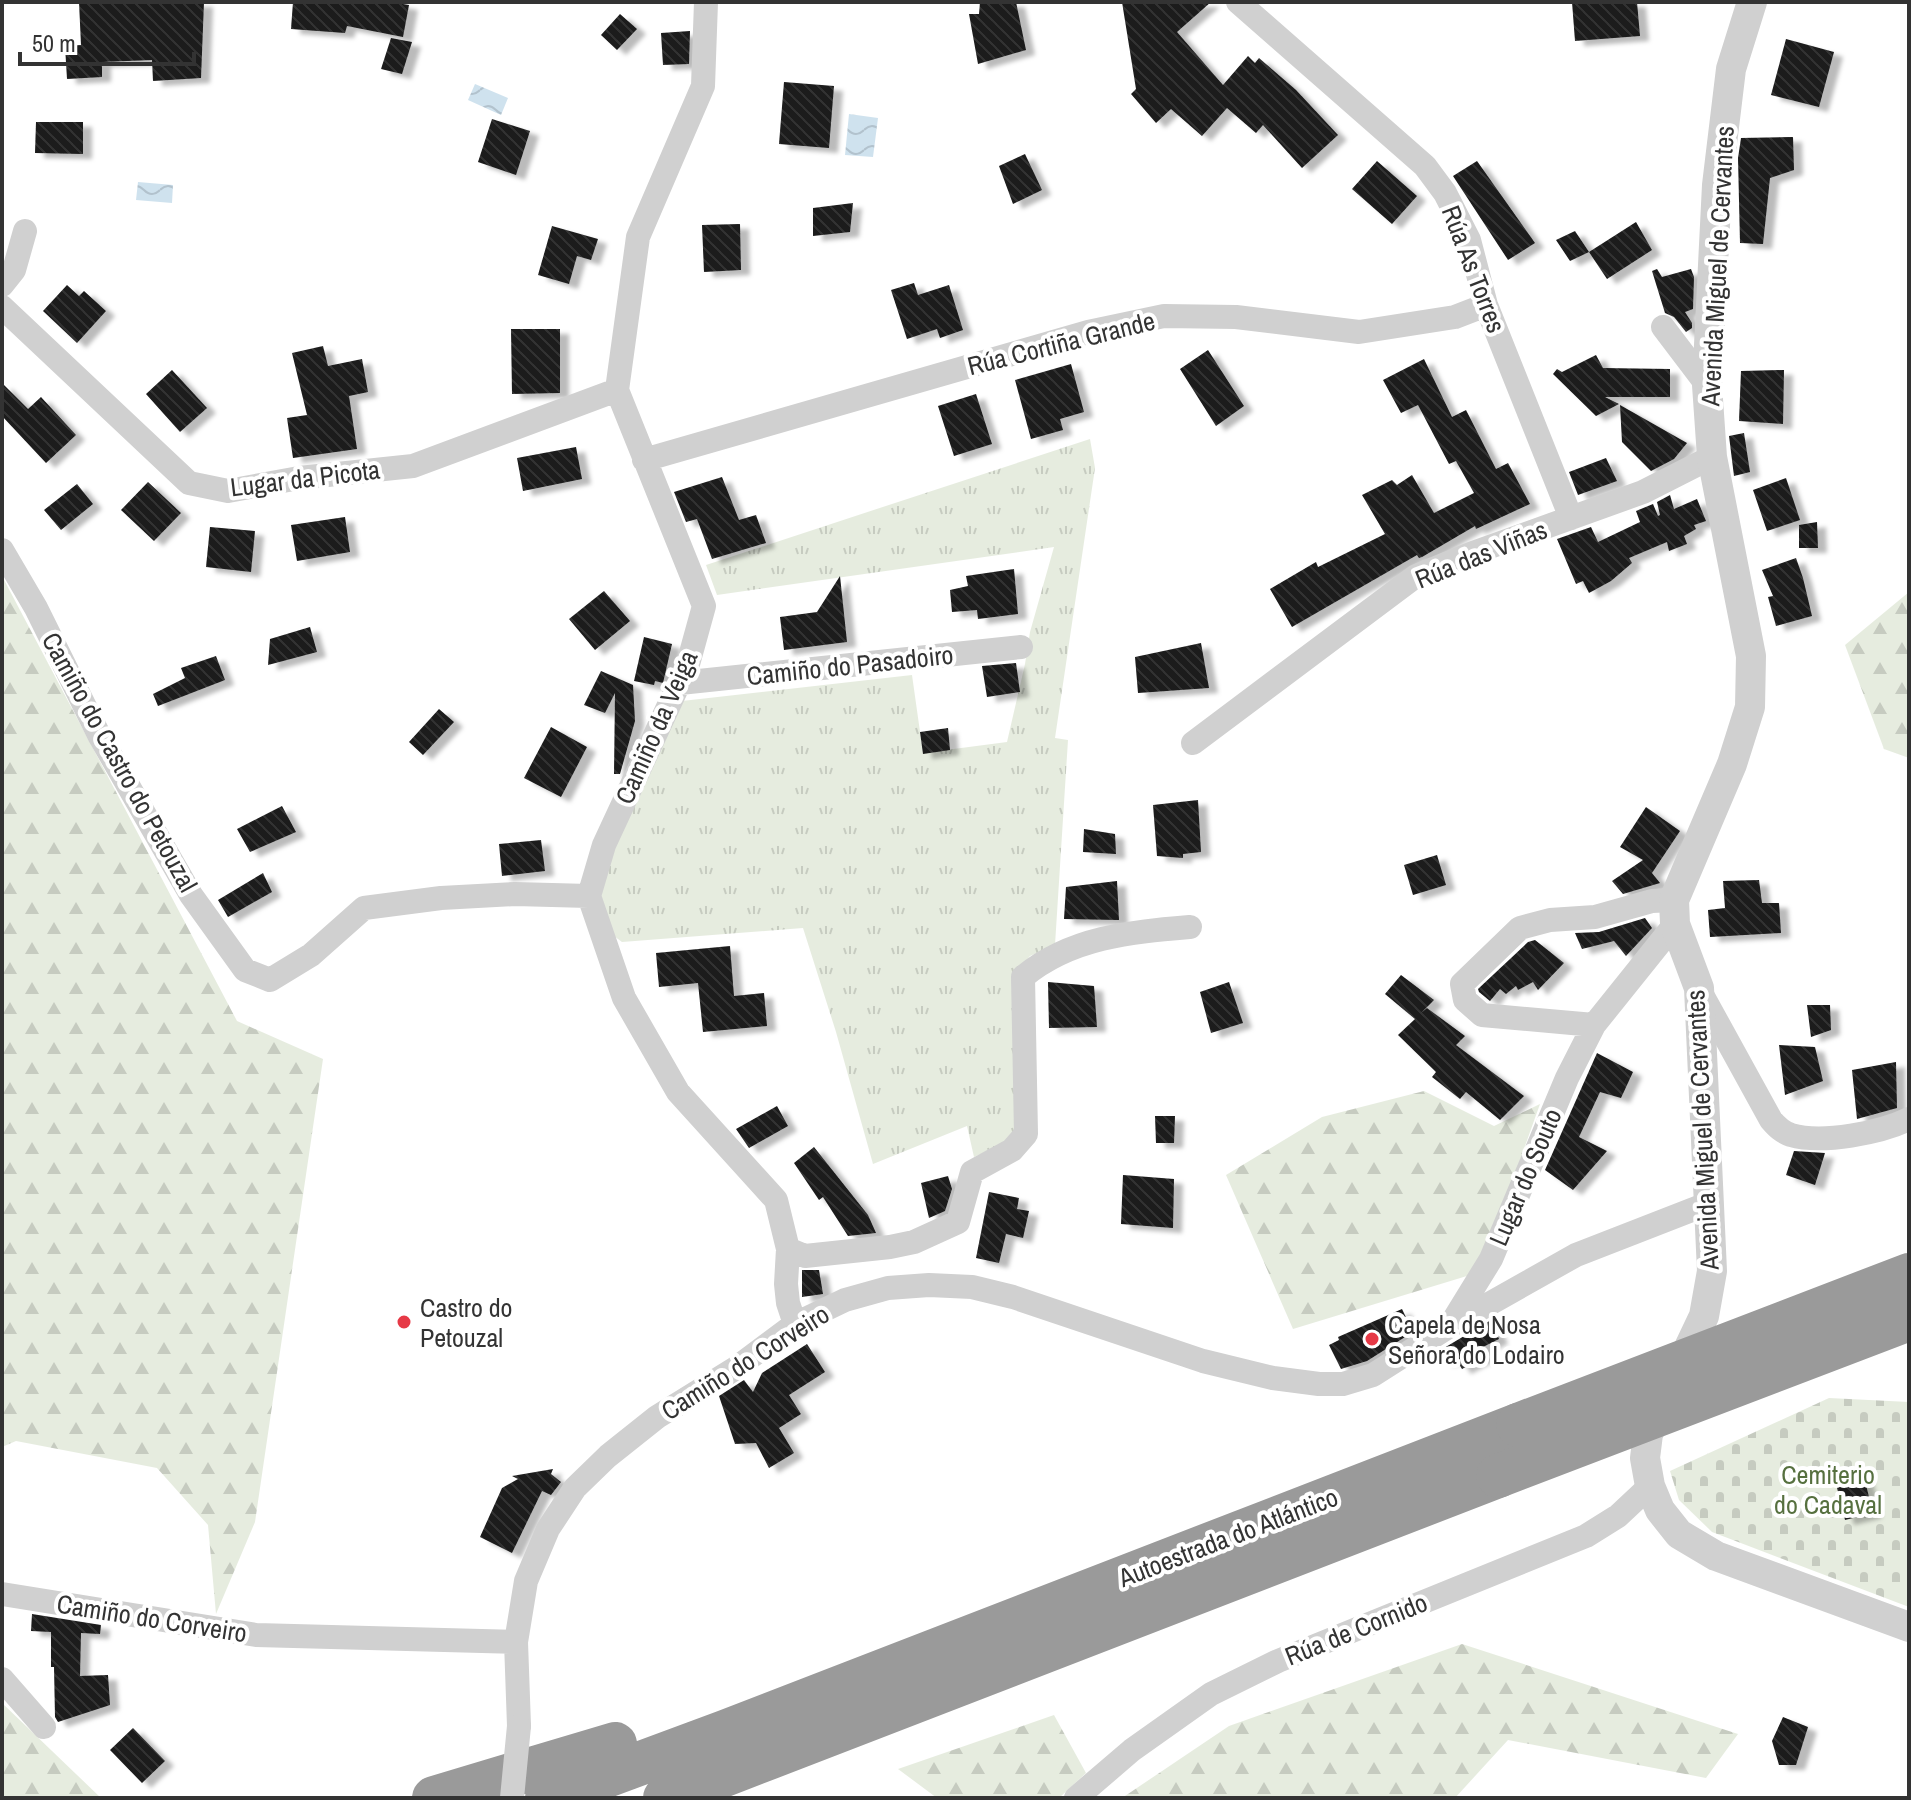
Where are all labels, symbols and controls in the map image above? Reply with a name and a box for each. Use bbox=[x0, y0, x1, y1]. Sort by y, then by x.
scale bar bbox=[20, 16, 194, 66]
text: 50 m bbox=[32, 27, 76, 59]
street label: Avenida Miguel de Cervantes bbox=[1692, 125, 1742, 408]
street label: Rúa As Torres bbox=[1434, 200, 1514, 338]
street label: Rúa Cortiña Grande bbox=[964, 303, 1158, 383]
street label: Lugar da Picota bbox=[228, 451, 382, 505]
street label: Rúa das Viñas bbox=[1410, 512, 1552, 596]
street label: Camiño do Castro do Petouzal bbox=[34, 626, 206, 898]
street label: Camiño do Pasadoiro bbox=[745, 637, 955, 693]
street label: Camiño da Veiga bbox=[607, 644, 706, 809]
street label: Avenida Miguel de Cervantes bbox=[1677, 989, 1727, 1272]
street label: Lugar do Souto bbox=[1480, 1103, 1570, 1251]
place label: Castro do Petouzal bbox=[420, 1290, 512, 1355]
street label: Camiño do Corveiro bbox=[654, 1296, 836, 1428]
place label: Capela de Nosa Señora do Lodairo bbox=[1388, 1307, 1565, 1372]
marker: Castro do Petouzal bbox=[395, 1313, 413, 1331]
marker: Capela de Nosa Señora do Lodairo bbox=[1363, 1330, 1381, 1348]
park label: Cemiterio do Cadaval bbox=[1774, 1457, 1882, 1522]
street label: Autoestrada do Atlántico bbox=[1112, 1479, 1343, 1595]
street label: Rúa de Cornido bbox=[1280, 1585, 1432, 1673]
street label: Camiño do Corveiro bbox=[54, 1586, 250, 1650]

